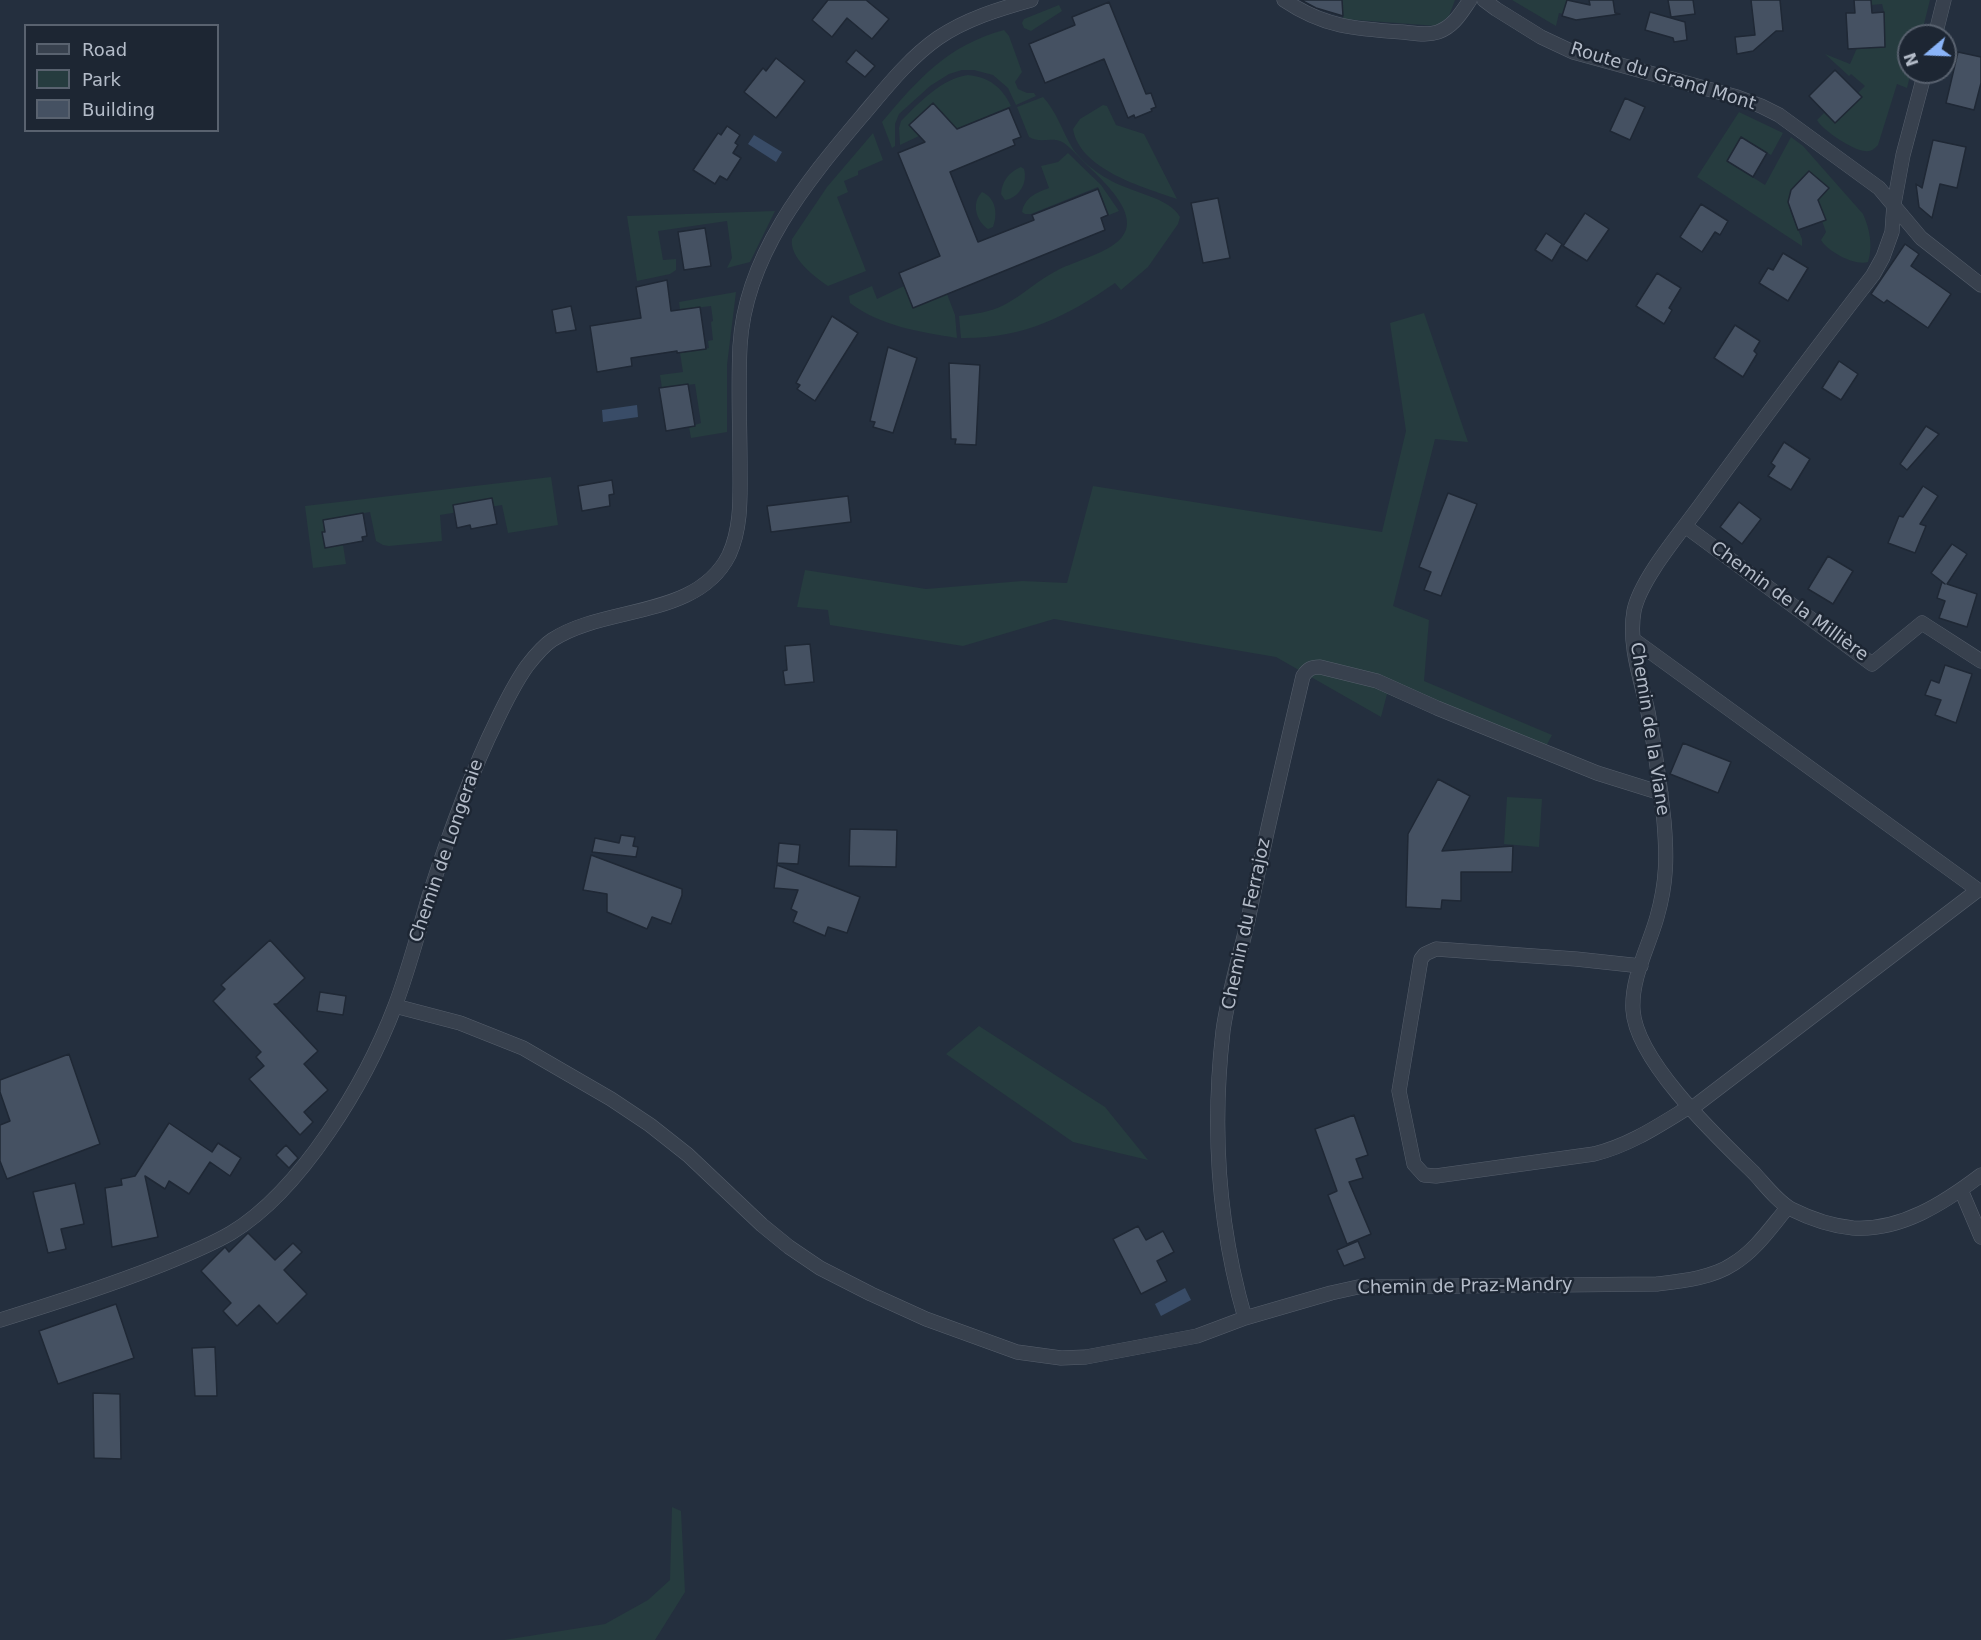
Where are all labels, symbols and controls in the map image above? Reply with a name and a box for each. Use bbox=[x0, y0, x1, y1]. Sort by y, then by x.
legend bbox=[24, 24, 219, 132]
north arrow bbox=[1897, 24, 1957, 84]
text: Road bbox=[82, 39, 127, 60]
street label: Route du Grand Mont bbox=[1568, 39, 1758, 115]
text: N bbox=[1900, 50, 1923, 69]
text: Park bbox=[82, 69, 121, 90]
text: Building bbox=[82, 99, 155, 120]
street label: Chemin de la Millière bbox=[1706, 538, 1872, 666]
street label: Chemin de la Viane bbox=[1625, 641, 1673, 817]
street label: Chemin de Longeraie bbox=[406, 757, 488, 945]
street label: Chemin du Ferrajoz bbox=[1218, 836, 1276, 1012]
street label: Chemin de Praz-Mandry bbox=[1357, 1274, 1573, 1300]

